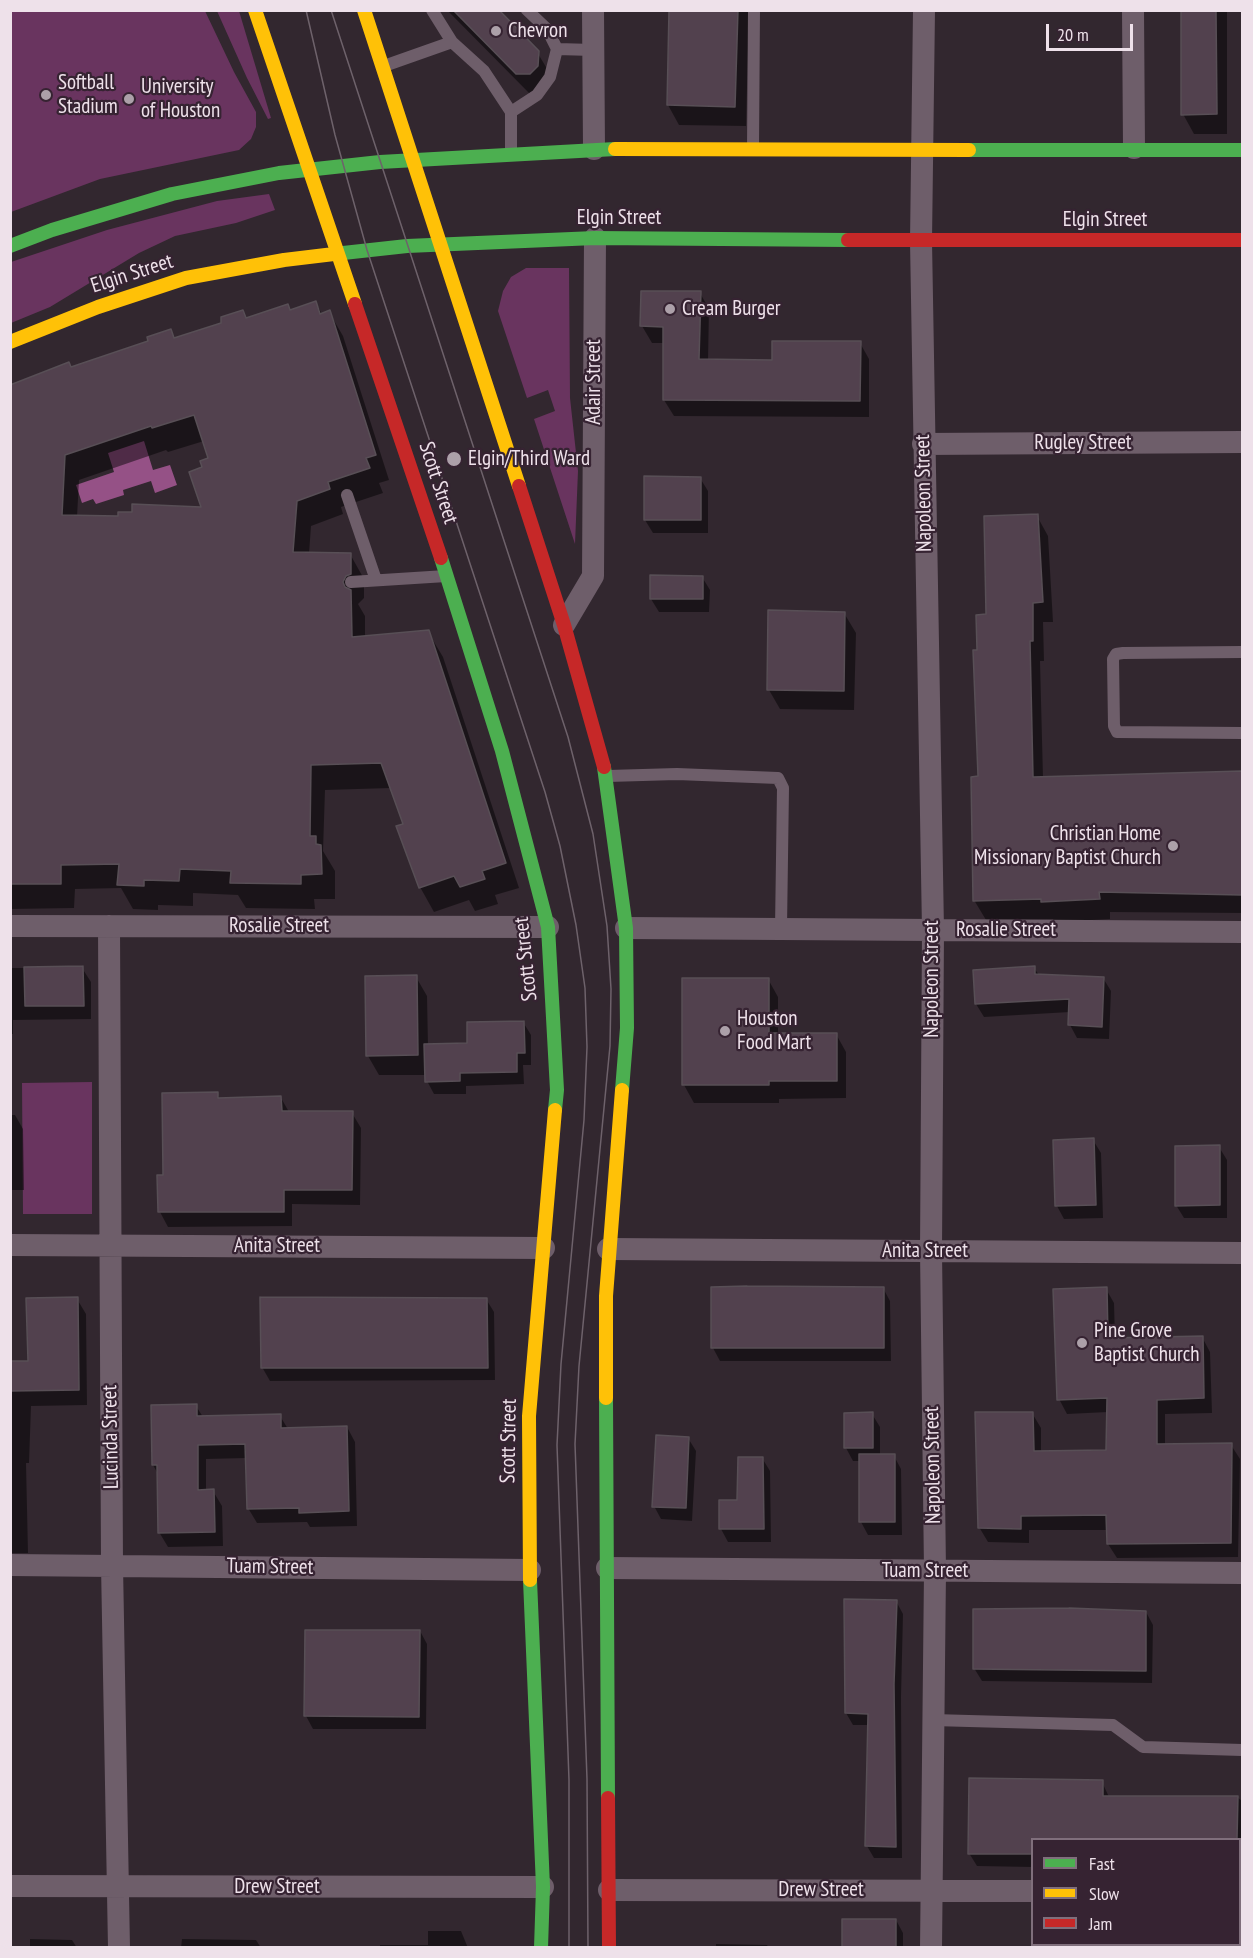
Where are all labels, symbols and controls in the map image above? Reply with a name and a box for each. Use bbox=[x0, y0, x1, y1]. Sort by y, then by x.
scale bar bbox=[1049, 12, 1136, 50]
place label: Chevron bbox=[508, 18, 567, 44]
text: 20 m bbox=[1057, 23, 1089, 46]
marker: Chevron bbox=[489, 24, 503, 38]
place label: Softball Stadium bbox=[58, 70, 118, 120]
place label: University of Houston bbox=[141, 74, 220, 124]
marker: Softball Stadium bbox=[39, 88, 53, 102]
marker: University of Houston bbox=[122, 92, 136, 106]
street label: Elgin Street bbox=[577, 205, 661, 231]
street label: Elgin Street bbox=[1063, 207, 1147, 233]
street label: Elgin Street bbox=[88, 249, 176, 299]
place label: Cream Burger bbox=[682, 296, 781, 322]
marker: Cream Burger bbox=[663, 302, 677, 316]
street label: Adair Street bbox=[581, 339, 607, 425]
street label: Rugley Street bbox=[1034, 430, 1132, 456]
street label: Napoleon Street bbox=[910, 434, 938, 552]
street label: Scott Street bbox=[413, 439, 463, 527]
place label: Elgin/Third Ward bbox=[468, 446, 590, 472]
marker: Elgin/Third Ward bbox=[445, 450, 463, 468]
place label: Christian Home Missionary Baptist Church bbox=[974, 821, 1161, 871]
marker: Christian Home Missionary Baptist Church bbox=[1166, 839, 1180, 853]
street label: Rosalie Street bbox=[229, 913, 329, 939]
street label: Scott Street bbox=[509, 916, 543, 1002]
street label: Rosalie Street bbox=[956, 917, 1056, 943]
street label: Napoleon Street bbox=[919, 920, 945, 1038]
place label: Houston Food Mart bbox=[737, 1006, 811, 1056]
marker: Houston Food Mart bbox=[718, 1024, 732, 1038]
street label: Anita Street bbox=[234, 1233, 320, 1259]
street label: Anita Street bbox=[882, 1238, 968, 1264]
place label: Pine Grove Baptist Church bbox=[1094, 1318, 1200, 1368]
marker: Pine Grove Baptist Church bbox=[1075, 1336, 1089, 1350]
street label: Lucinda Street bbox=[97, 1385, 125, 1489]
street label: Scott Street bbox=[496, 1398, 522, 1484]
street label: Napoleon Street bbox=[919, 1406, 947, 1524]
street label: Tuam Street bbox=[226, 1554, 314, 1580]
street label: Tuam Street bbox=[882, 1558, 968, 1584]
legend bbox=[1031, 1838, 1241, 1946]
text: Fast bbox=[1089, 1852, 1115, 1875]
street label: Drew Street bbox=[234, 1874, 320, 1900]
street label: Drew Street bbox=[778, 1877, 864, 1903]
text: Slow bbox=[1089, 1882, 1119, 1905]
text: Jam bbox=[1089, 1912, 1112, 1935]

